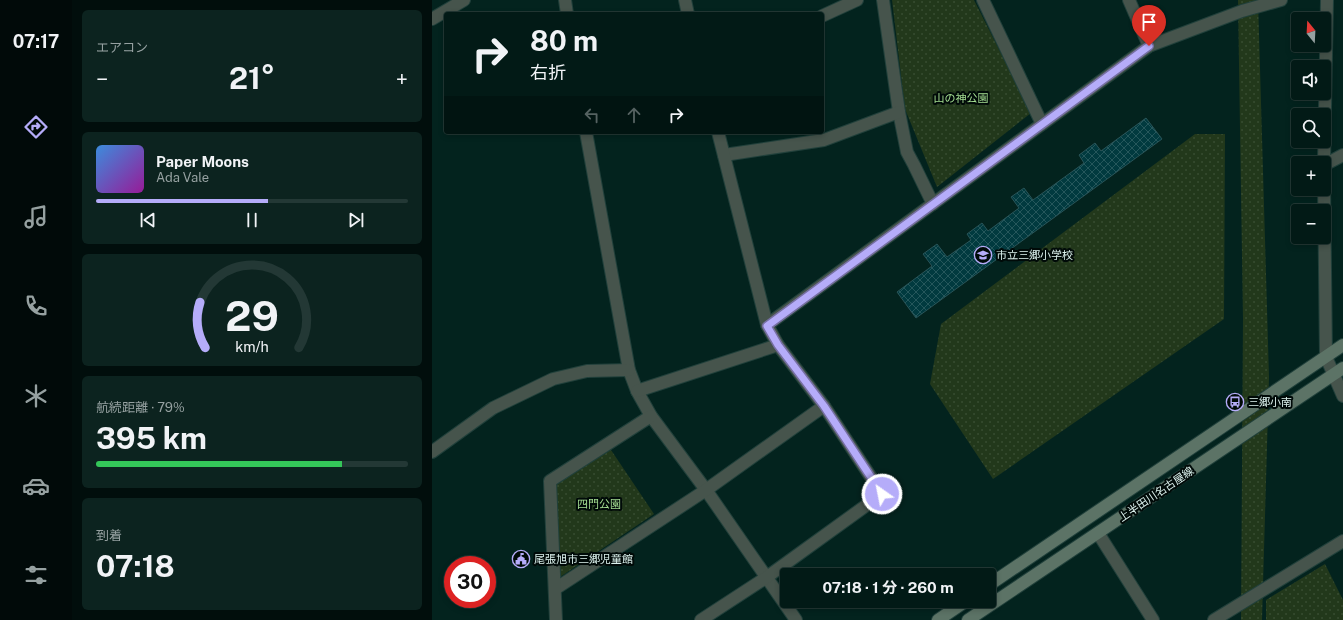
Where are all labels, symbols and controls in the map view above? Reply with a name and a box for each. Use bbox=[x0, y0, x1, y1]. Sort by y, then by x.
pin bbox=[1132, 5, 1166, 46]
icon: arrive bbox=[1138, 11, 1160, 33]
north arrow bbox=[1291, 12, 1331, 52]
map controls bbox=[1291, 12, 1331, 244]
text: 80 m bbox=[530, 24, 598, 57]
icon: right bbox=[464, 28, 516, 80]
text: 07:17 bbox=[13, 31, 59, 52]
text: エアコン bbox=[96, 40, 148, 55]
text: 21° bbox=[229, 60, 275, 96]
button: sound bbox=[1291, 60, 1331, 100]
text: 右折 bbox=[530, 62, 566, 83]
text: − bbox=[96, 66, 108, 92]
text: + bbox=[396, 66, 408, 92]
park label: 山の神公園 bbox=[934, 92, 989, 104]
icon: left bbox=[581, 104, 603, 126]
icon: ahead bbox=[623, 104, 645, 126]
icon: right bbox=[665, 104, 687, 126]
button: search bbox=[1291, 108, 1331, 148]
icon: directions bbox=[22, 113, 50, 141]
text: Paper Moons bbox=[156, 153, 249, 170]
button: + bbox=[1291, 156, 1331, 196]
text: Ada Vale bbox=[156, 170, 209, 185]
icon: music bbox=[22, 203, 50, 231]
button: − bbox=[1291, 204, 1331, 244]
icon: previous bbox=[137, 209, 159, 231]
icon: pause bbox=[241, 209, 263, 231]
icon: next bbox=[345, 209, 367, 231]
school or university icon: 市立三郷小学校 bbox=[973, 245, 993, 265]
place label: 市立三郷小学校 bbox=[996, 249, 1073, 261]
text: 29 bbox=[225, 291, 279, 340]
icon: phone bbox=[22, 292, 50, 320]
text: km/h bbox=[235, 338, 269, 355]
icon: climate bbox=[22, 382, 50, 410]
bus stop icon: 三郷小南 bbox=[1225, 392, 1245, 412]
place label: 三郷小南 bbox=[1248, 396, 1292, 408]
text: 航続距離 · 79% bbox=[96, 400, 185, 415]
text: 395 km bbox=[96, 420, 207, 456]
street label: 上半田川名古屋線 bbox=[1116, 464, 1196, 524]
icon: car bbox=[22, 472, 50, 500]
position arrow bbox=[861, 473, 903, 515]
park label: 四門公園 bbox=[577, 498, 621, 510]
text: 到着 bbox=[96, 528, 122, 543]
text: 07:18 bbox=[96, 548, 175, 584]
public building icon: 尾張旭市三郷児童館 bbox=[511, 549, 531, 569]
place label: 尾張旭市三郷児童館 bbox=[534, 553, 633, 565]
speed limit sign: 30 bbox=[444, 556, 496, 608]
icon: filters bbox=[22, 561, 50, 589]
text: 07:18 · 1 分 · 260 m bbox=[822, 579, 954, 596]

